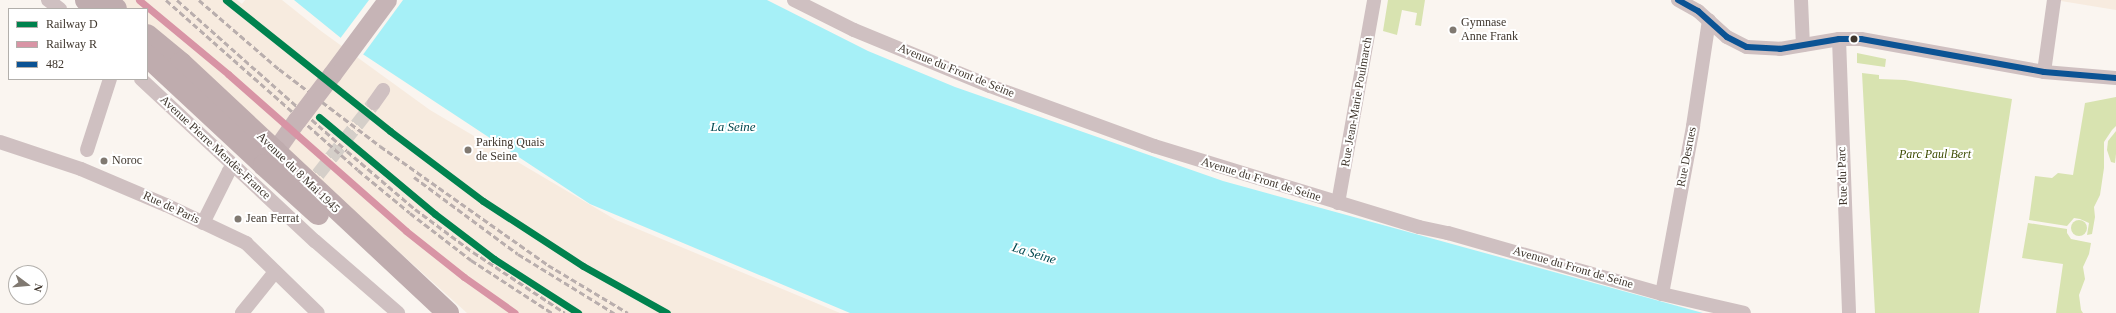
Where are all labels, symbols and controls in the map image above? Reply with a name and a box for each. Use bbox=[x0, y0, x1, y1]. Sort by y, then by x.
legend bbox=[8, 8, 148, 80]
place label: Gymnase Anne Frank bbox=[1461, 16, 1518, 44]
text: Railway D bbox=[46, 17, 98, 31]
marker: Gymnase Anne Frank bbox=[1448, 25, 1458, 35]
unlabelled marker bbox=[1849, 34, 1859, 44]
street label: Rue Jean-Marie Poulmarch bbox=[1339, 36, 1375, 168]
text: Railway R bbox=[46, 37, 97, 51]
street label: Avenue du Front de Seine bbox=[896, 41, 1016, 101]
text: 482 bbox=[46, 57, 64, 71]
street label: Avenue Pierre Mendès-France bbox=[157, 93, 273, 203]
water label: La Seine bbox=[710, 119, 756, 135]
street label: Rue Desrues bbox=[1674, 126, 1700, 188]
street label: Avenue du 8 Mai 1945 bbox=[254, 130, 342, 216]
place label: Parking Quais de Seine bbox=[476, 136, 544, 164]
marker: Parking Quais de Seine bbox=[463, 145, 473, 155]
street label: Rue du Parc bbox=[1835, 146, 1851, 206]
park label: Parc Paul Bert bbox=[1899, 148, 1971, 162]
place label: Noroc bbox=[112, 154, 142, 168]
street label: Avenue du Front de Seine bbox=[1199, 155, 1323, 205]
marker: Noroc bbox=[99, 156, 109, 166]
street label: Rue de Paris bbox=[140, 189, 202, 227]
place label: Jean Ferrat bbox=[246, 212, 299, 226]
marker: Jean Ferrat bbox=[233, 214, 243, 224]
water label: La Seine bbox=[1010, 240, 1058, 268]
street label: Avenue du Front de Seine bbox=[1511, 244, 1635, 292]
north arrow bbox=[8, 265, 48, 305]
text: N bbox=[32, 283, 45, 294]

